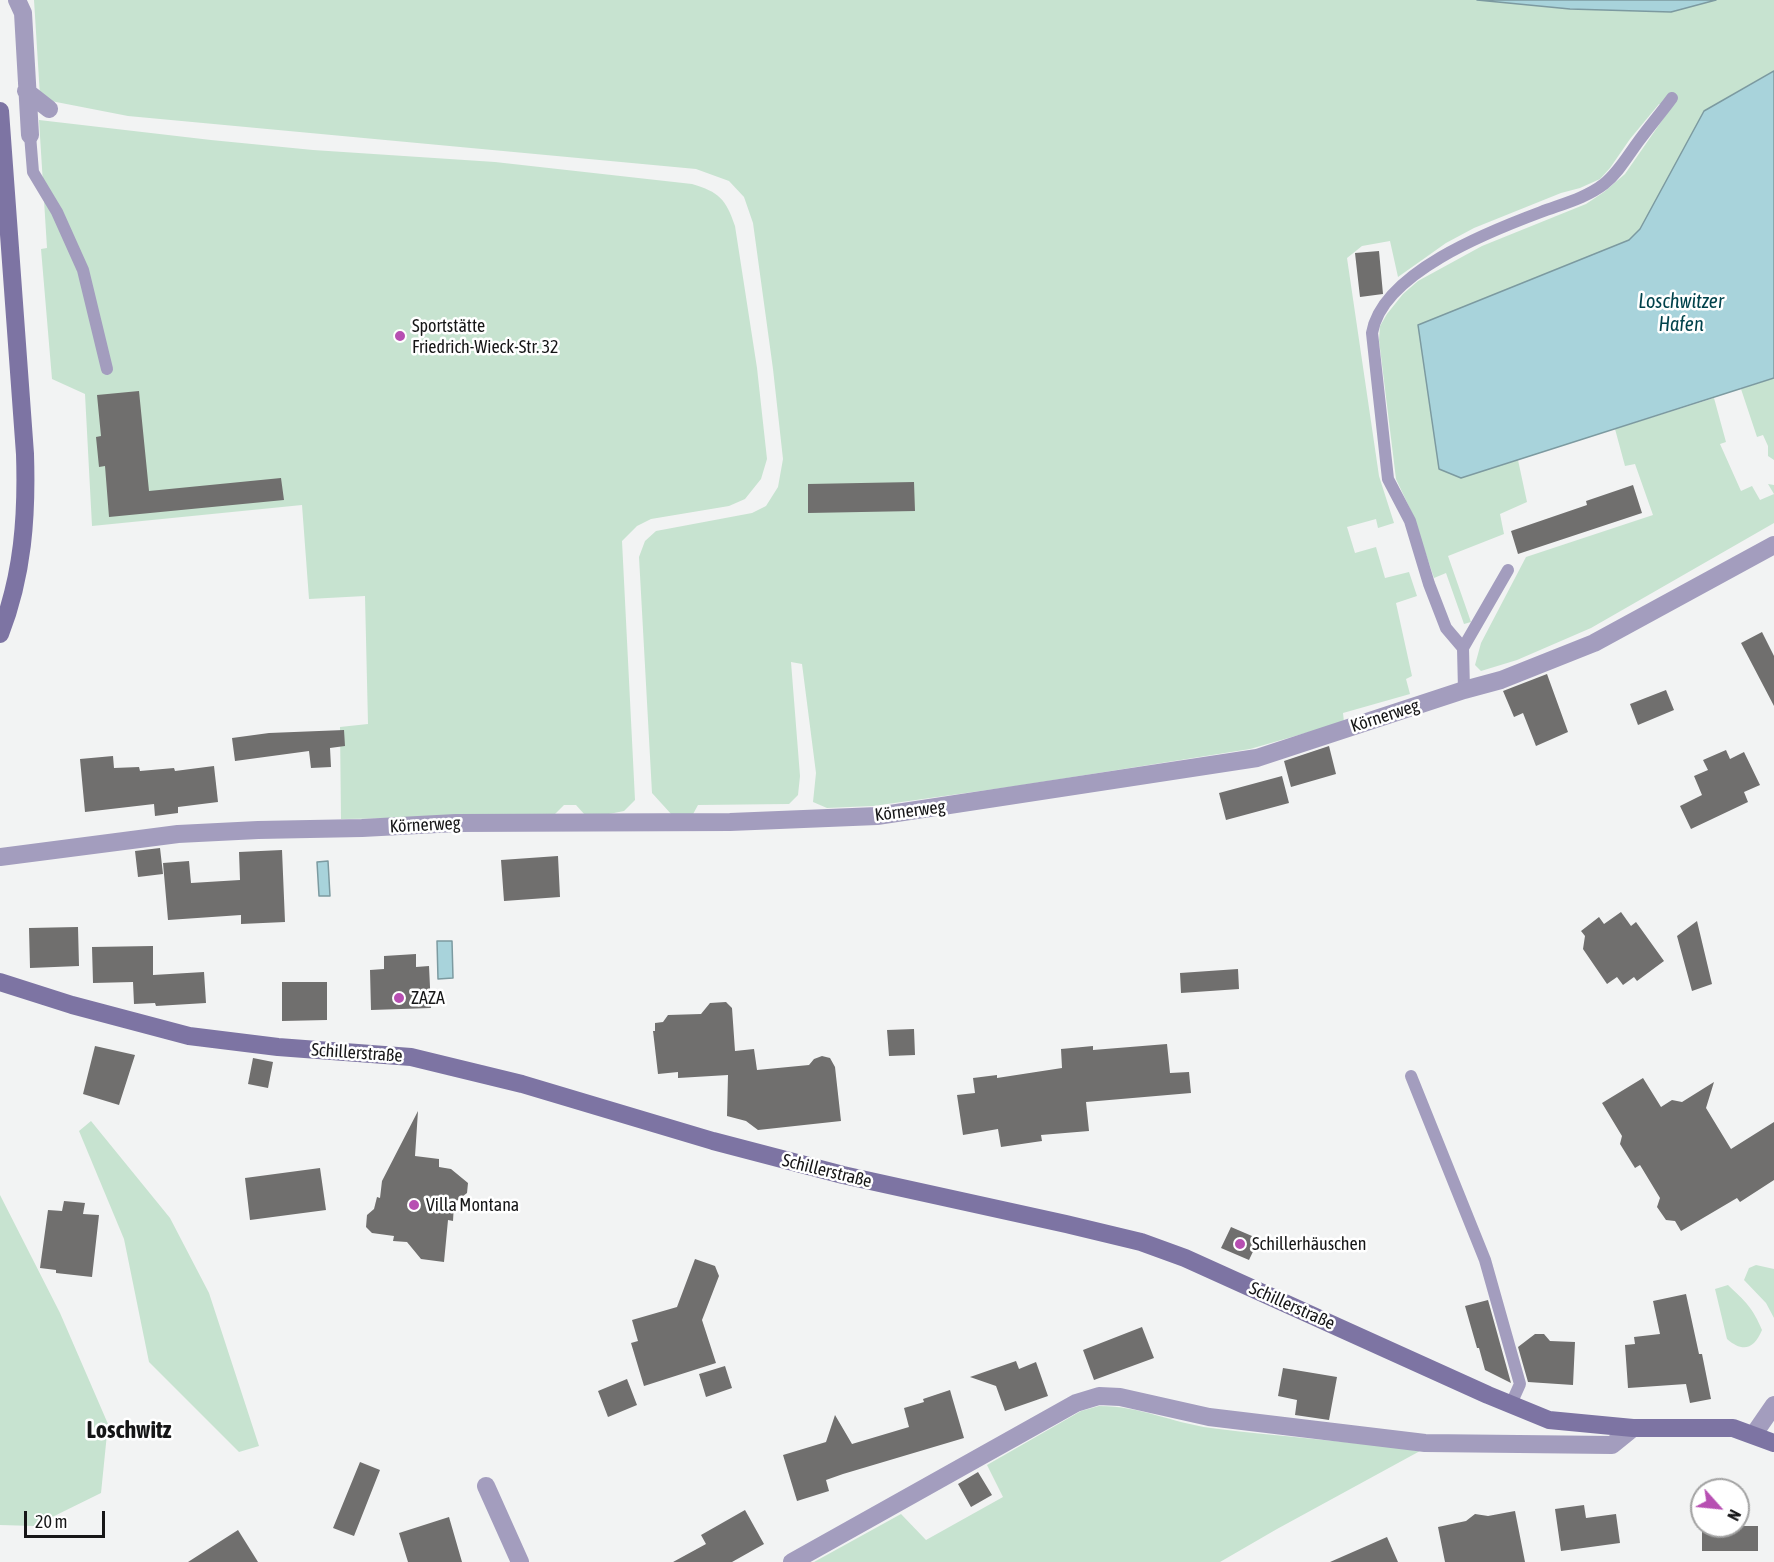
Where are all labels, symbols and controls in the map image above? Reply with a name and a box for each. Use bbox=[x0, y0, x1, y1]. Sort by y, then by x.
water label: Loschwitzer Hafen bbox=[1638, 290, 1724, 337]
place label: Sportstätte Friedrich-Wieck-Str. 32 bbox=[412, 315, 559, 358]
marker: Sportstätte Friedrich-Wieck-Str. 32 bbox=[393, 329, 407, 343]
street label: Körnerweg bbox=[1348, 695, 1422, 737]
street label: Körnerweg bbox=[873, 796, 947, 826]
street label: Körnerweg bbox=[389, 812, 461, 838]
place label: ZAZA bbox=[411, 987, 445, 1009]
marker: ZAZA bbox=[392, 991, 406, 1005]
street label: Schillerstraße bbox=[311, 1039, 403, 1067]
street label: Schillerstraße bbox=[780, 1149, 874, 1193]
place label: Villa Montana bbox=[426, 1194, 519, 1216]
marker: Villa Montana bbox=[407, 1198, 421, 1212]
place label: Schillerhäuschen bbox=[1252, 1233, 1366, 1255]
marker: Schillerhäuschen bbox=[1233, 1237, 1247, 1251]
street label: Schillerstraße bbox=[1246, 1278, 1338, 1334]
district label: Loschwitz bbox=[87, 1416, 171, 1444]
north arrow bbox=[1690, 1478, 1750, 1538]
scale bar bbox=[27, 1499, 108, 1537]
text: N bbox=[1724, 1507, 1744, 1524]
text: 20 m bbox=[35, 1511, 67, 1532]

